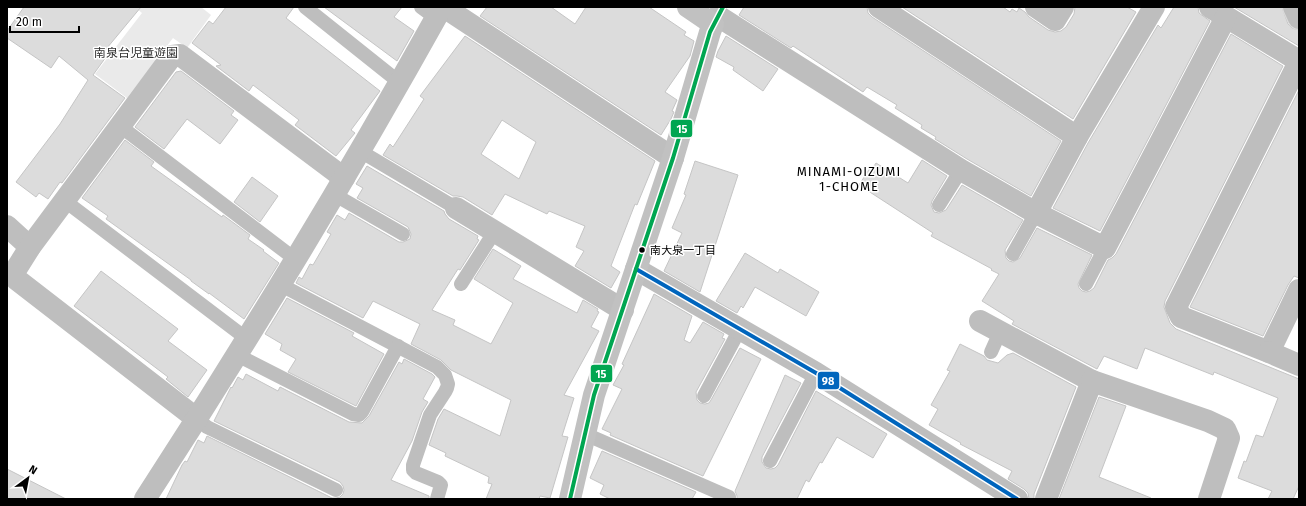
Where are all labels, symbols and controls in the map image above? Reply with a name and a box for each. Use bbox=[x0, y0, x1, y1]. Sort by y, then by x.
scale bar bbox=[10, 8, 79, 34]
text: 20 m bbox=[16, 15, 42, 29]
park label: 南泉台児童遊園 bbox=[94, 46, 178, 60]
line badge: 15 bbox=[670, 119, 693, 138]
text: 15 bbox=[677, 123, 688, 136]
district label: MINAMI-OIZUMI 1-CHOME bbox=[797, 164, 901, 194]
place label: 南大泉一丁目 bbox=[650, 244, 716, 257]
marker: 南大泉一丁目 bbox=[637, 245, 647, 255]
line badge: 15 bbox=[590, 364, 613, 383]
text: 15 bbox=[596, 368, 607, 381]
line badge: 98 bbox=[817, 371, 840, 390]
text: 98 bbox=[822, 375, 835, 388]
north arrow bbox=[8, 458, 48, 498]
text: N bbox=[26, 462, 40, 477]

